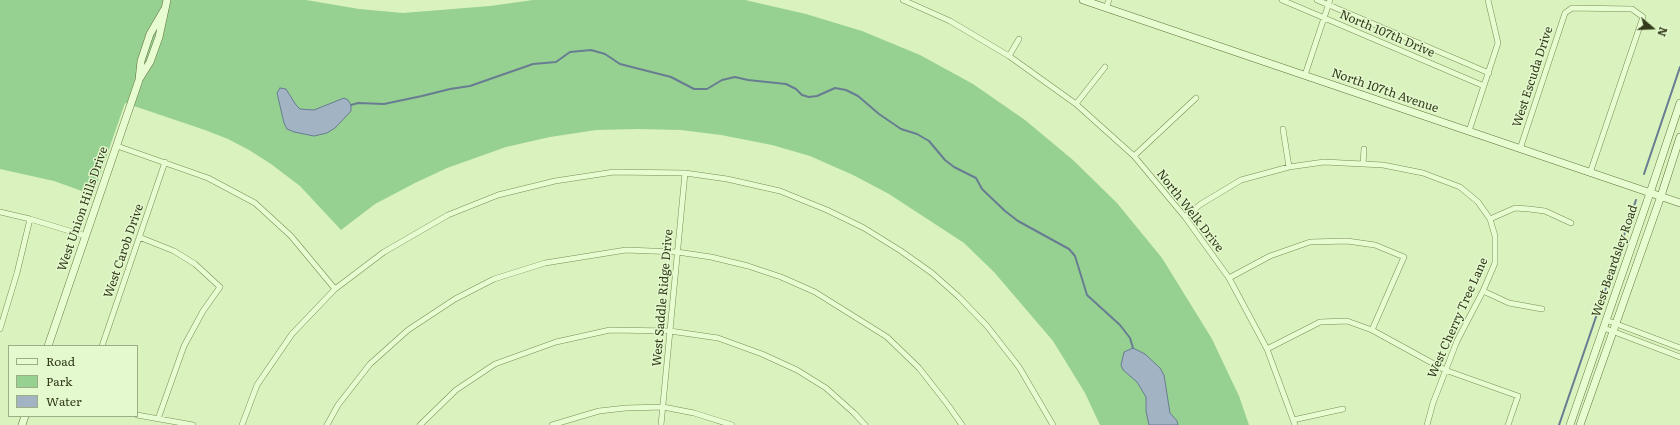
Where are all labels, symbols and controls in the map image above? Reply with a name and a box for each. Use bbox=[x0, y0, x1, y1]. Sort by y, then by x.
street label: North 107th Drive bbox=[1337, 7, 1437, 61]
north arrow bbox=[1632, 8, 1672, 48]
street label: West Escuda Drive bbox=[1510, 25, 1556, 129]
text: N bbox=[1654, 25, 1672, 39]
street label: North 107th Avenue bbox=[1330, 66, 1440, 116]
street label: West Union Hills Drive bbox=[55, 145, 111, 273]
street label: North Welk Drive bbox=[1153, 167, 1227, 255]
street label: West Carob Drive bbox=[101, 202, 147, 300]
street label: West Beardsley Road bbox=[1589, 203, 1641, 319]
street label: West Saddle Ridge Drive bbox=[650, 229, 676, 367]
street label: West Cherry Tree Lane bbox=[1425, 255, 1491, 381]
legend bbox=[8, 345, 138, 417]
text: Road bbox=[46, 352, 75, 370]
text: Park bbox=[46, 372, 72, 390]
text: Water bbox=[46, 392, 82, 410]

